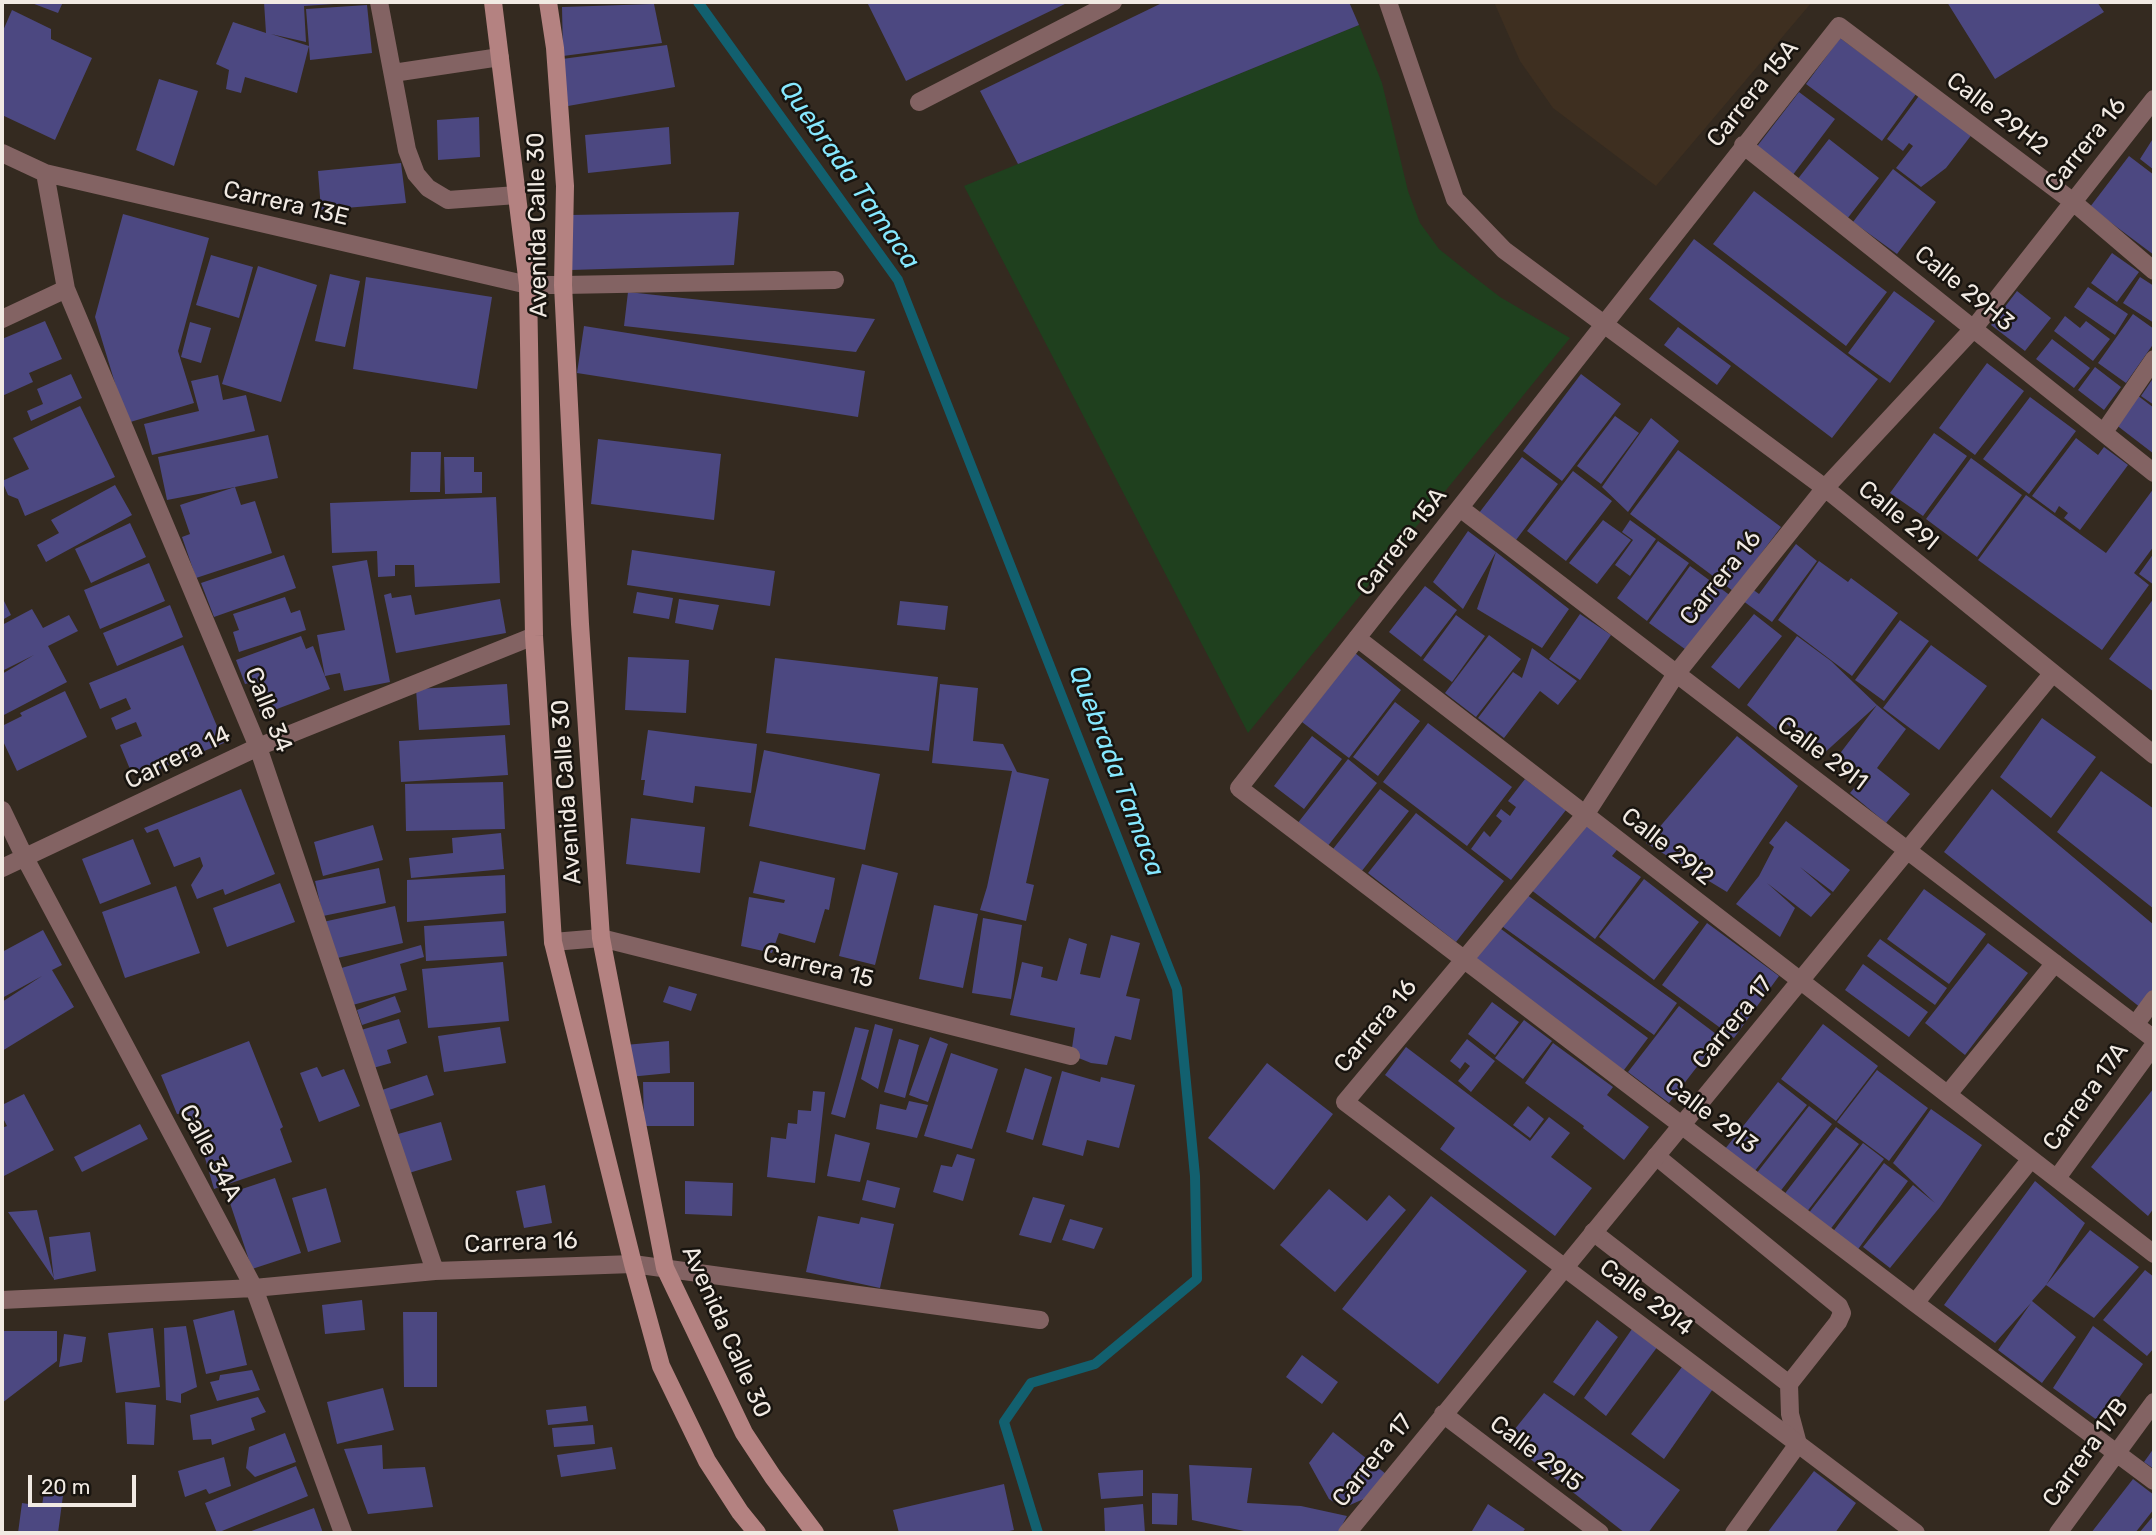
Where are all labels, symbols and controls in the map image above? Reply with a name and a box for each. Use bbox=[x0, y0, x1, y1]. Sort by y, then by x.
street label: Carrera 15A bbox=[1701, 35, 1805, 153]
street label: Calle 29H2 bbox=[1941, 66, 2053, 162]
water label: Quebrada Tamaca bbox=[772, 74, 926, 276]
street label: Carrera 16 bbox=[2039, 92, 2133, 198]
street label: Avenida Calle 30 bbox=[522, 132, 554, 318]
street label: Carrera 13E bbox=[220, 176, 352, 232]
street label: Calle 29H3 bbox=[1908, 240, 2020, 338]
street label: Calle 29I bbox=[1852, 475, 1944, 557]
street label: Carrera 15A bbox=[1351, 482, 1453, 602]
street label: Carrera 16 bbox=[1674, 525, 1768, 631]
water label: Quebrada Tamaca bbox=[1061, 661, 1171, 881]
street label: Calle 34 bbox=[238, 663, 298, 757]
street label: Avenida Calle 30 bbox=[546, 699, 588, 885]
street label: Calle 29I1 bbox=[1771, 711, 1873, 797]
street label: Carrera 14 bbox=[120, 720, 236, 796]
street label: Calle 29I2 bbox=[1615, 802, 1719, 892]
street label: Carrera 15 bbox=[760, 939, 876, 995]
street label: Carrera 17 bbox=[1687, 971, 1779, 1075]
street label: Carrera 16 bbox=[1328, 973, 1424, 1079]
street label: Carrera 17A bbox=[2037, 1037, 2135, 1157]
street label: Calle 29I3 bbox=[1659, 1072, 1763, 1160]
street label: Calle 34A bbox=[172, 1100, 248, 1206]
street label: Carrera 16 bbox=[464, 1227, 578, 1259]
street label: Avenida Calle 30 bbox=[675, 1242, 777, 1422]
street label: Calle 29I4 bbox=[1593, 1253, 1699, 1343]
street label: Carrera 17B bbox=[2037, 1393, 2135, 1513]
street label: Carrera 17 bbox=[1327, 1409, 1419, 1513]
street label: Calle 29I5 bbox=[1484, 1410, 1588, 1498]
scale bar bbox=[32, 1462, 140, 1506]
text: 20 m bbox=[41, 1474, 90, 1499]

